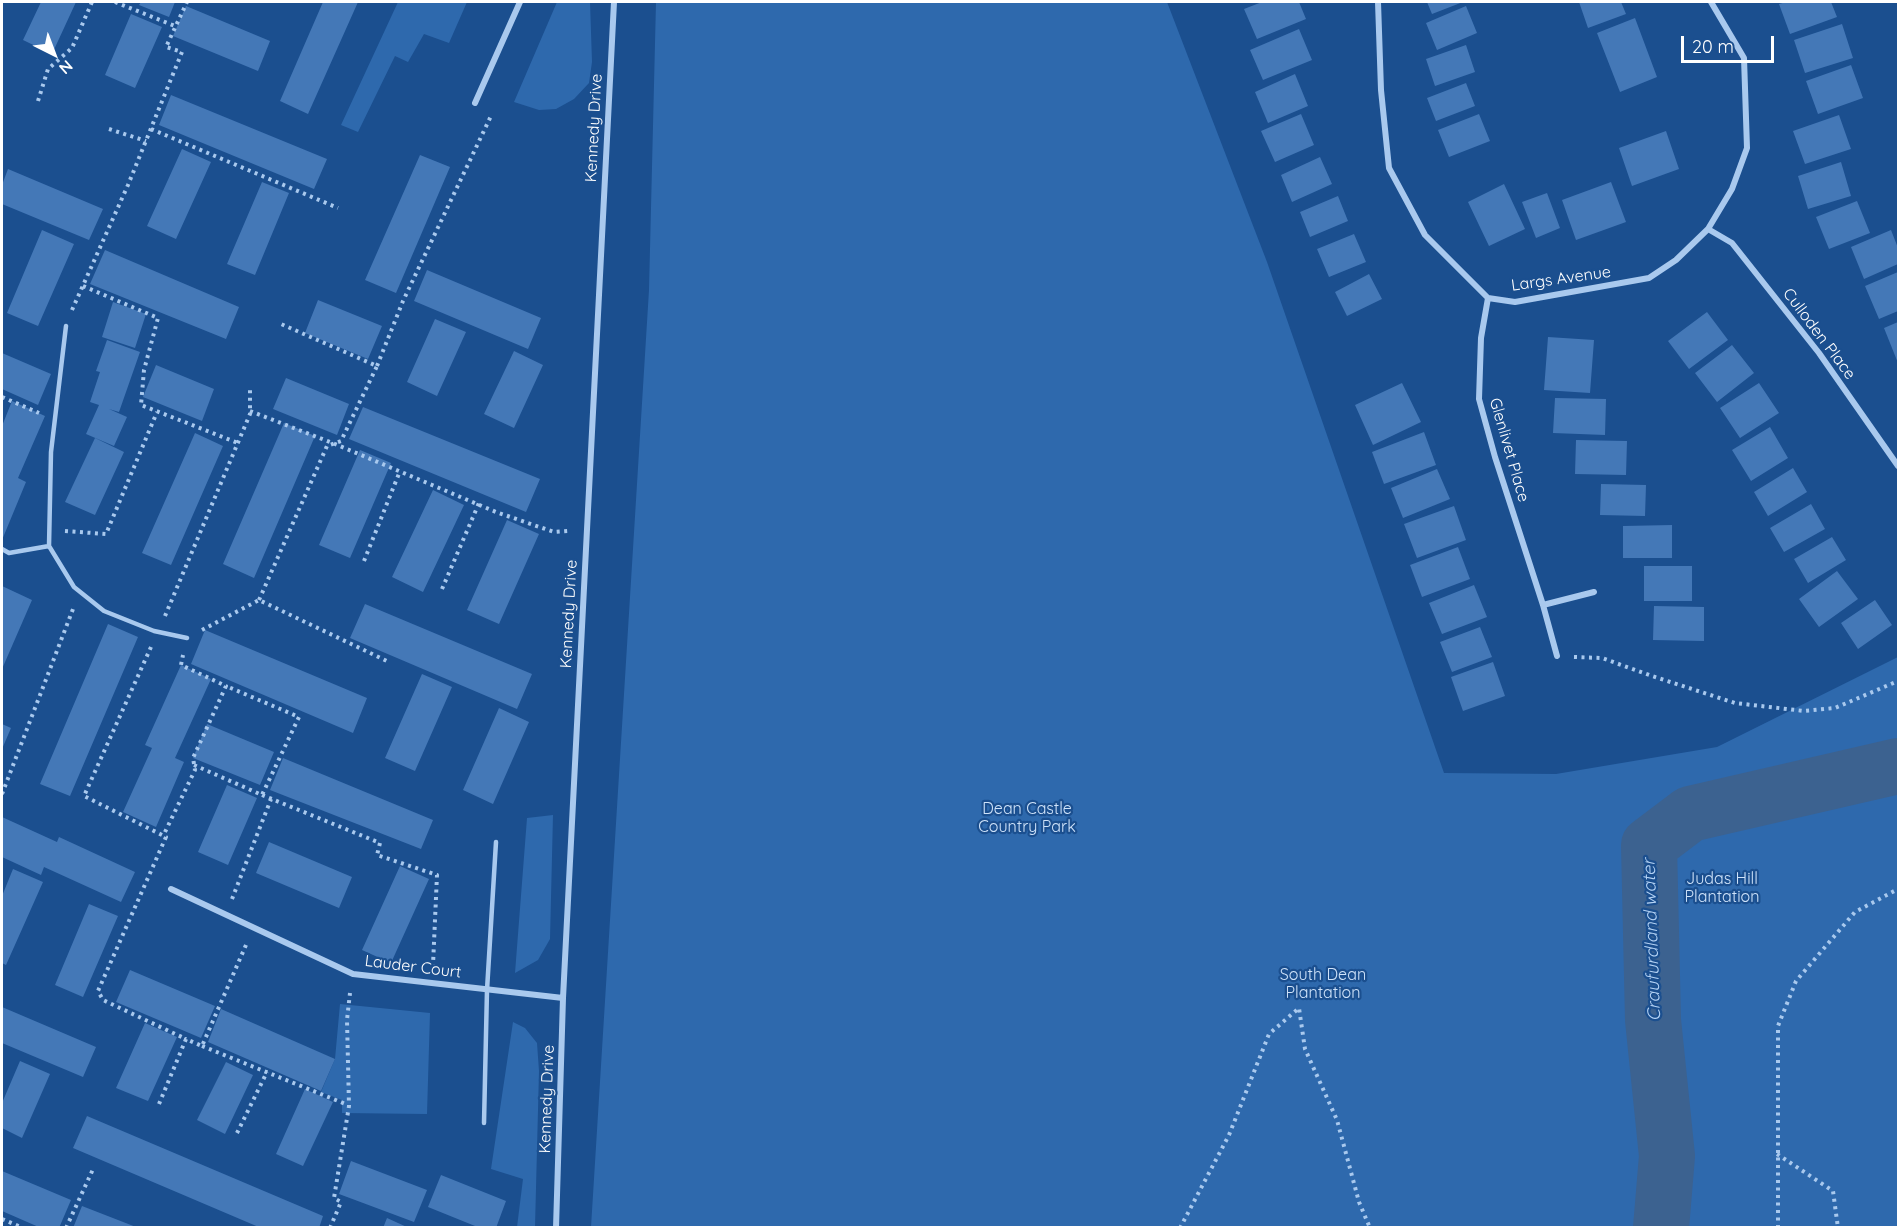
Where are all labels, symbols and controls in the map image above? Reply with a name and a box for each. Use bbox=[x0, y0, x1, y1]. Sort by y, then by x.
north arrow bbox=[24, 24, 84, 84]
scale bar bbox=[1684, 24, 1777, 62]
text: 20 m bbox=[1692, 35, 1734, 58]
text: N bbox=[55, 56, 77, 79]
street label: Kennedy Drive bbox=[582, 73, 606, 183]
street label: Largs Avenue bbox=[1510, 262, 1612, 296]
street label: Culloden Place bbox=[1779, 285, 1859, 383]
street label: Glenlivet Place bbox=[1485, 396, 1533, 504]
street label: Kennedy Drive bbox=[557, 559, 581, 669]
park label: Dean Castle Country Park bbox=[978, 799, 1076, 837]
water label: Craufurdland water bbox=[1638, 858, 1666, 1022]
park label: Judas Hill Plantation bbox=[1684, 869, 1760, 907]
street label: Lauder Court bbox=[364, 952, 462, 982]
park label: South Dean Plantation bbox=[1280, 965, 1366, 1003]
street label: Kennedy Drive bbox=[536, 1044, 558, 1154]

